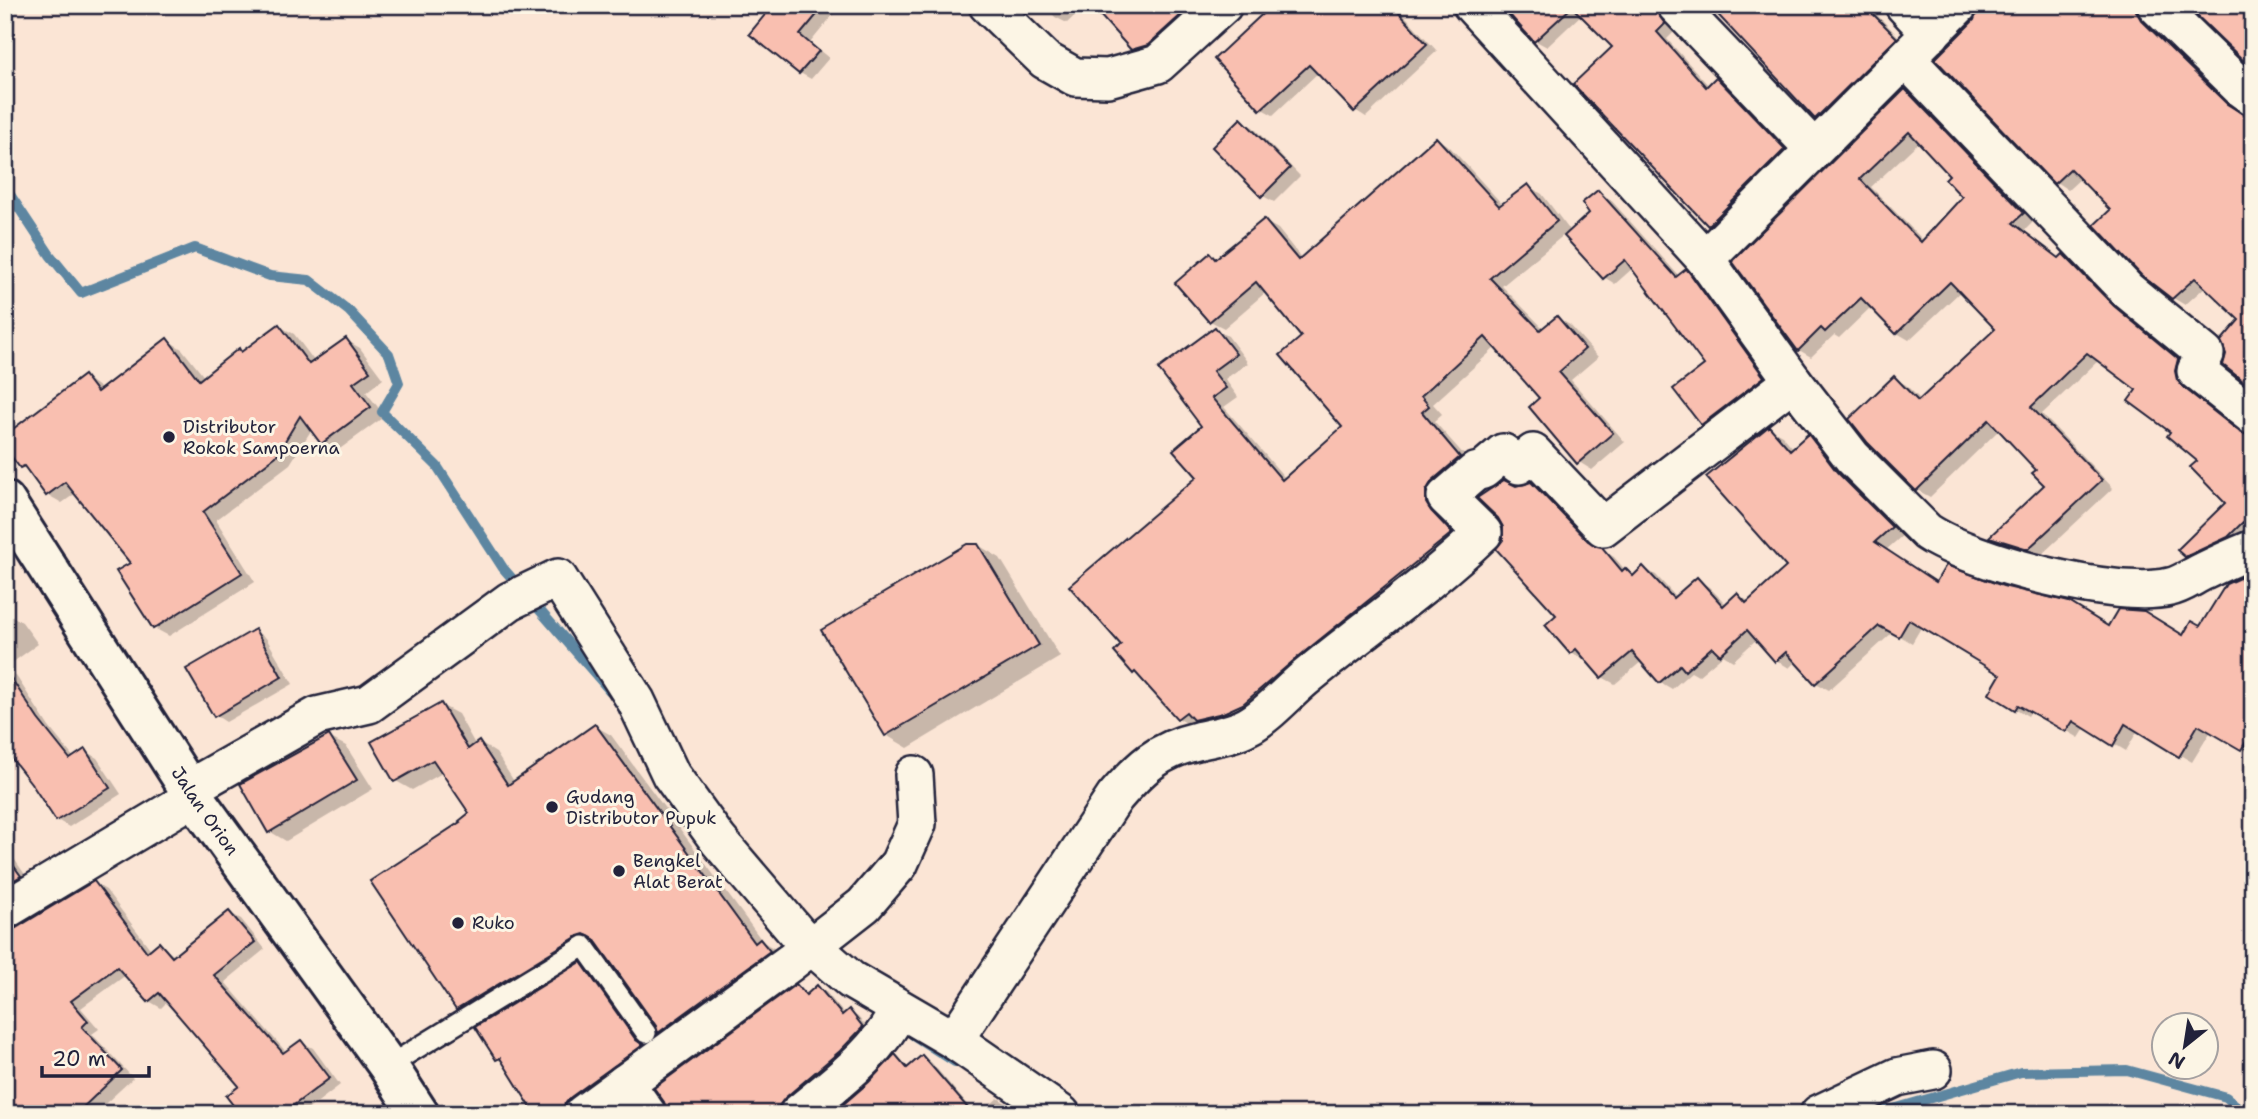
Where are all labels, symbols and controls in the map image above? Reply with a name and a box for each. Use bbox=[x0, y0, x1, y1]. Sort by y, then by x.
place label: Distributor Rokok Sampoerna bbox=[183, 415, 340, 460]
marker: Distributor Rokok Sampoerna bbox=[161, 429, 177, 445]
street label: Jalan Orion bbox=[166, 762, 244, 860]
place label: Gudang Distributor Pupuk bbox=[566, 785, 717, 830]
marker: Gudang Distributor Pupuk bbox=[544, 799, 560, 815]
place label: Bengkel Alat Berat bbox=[633, 849, 723, 894]
marker: Bengkel Alat Berat bbox=[611, 863, 627, 879]
place label: Ruko bbox=[472, 911, 515, 935]
marker: Ruko bbox=[450, 915, 466, 931]
north arrow bbox=[2150, 1010, 2220, 1080]
scale bar bbox=[42, 1035, 149, 1079]
text: 20 m bbox=[52, 1045, 106, 1073]
text: N bbox=[2164, 1046, 2190, 1075]

